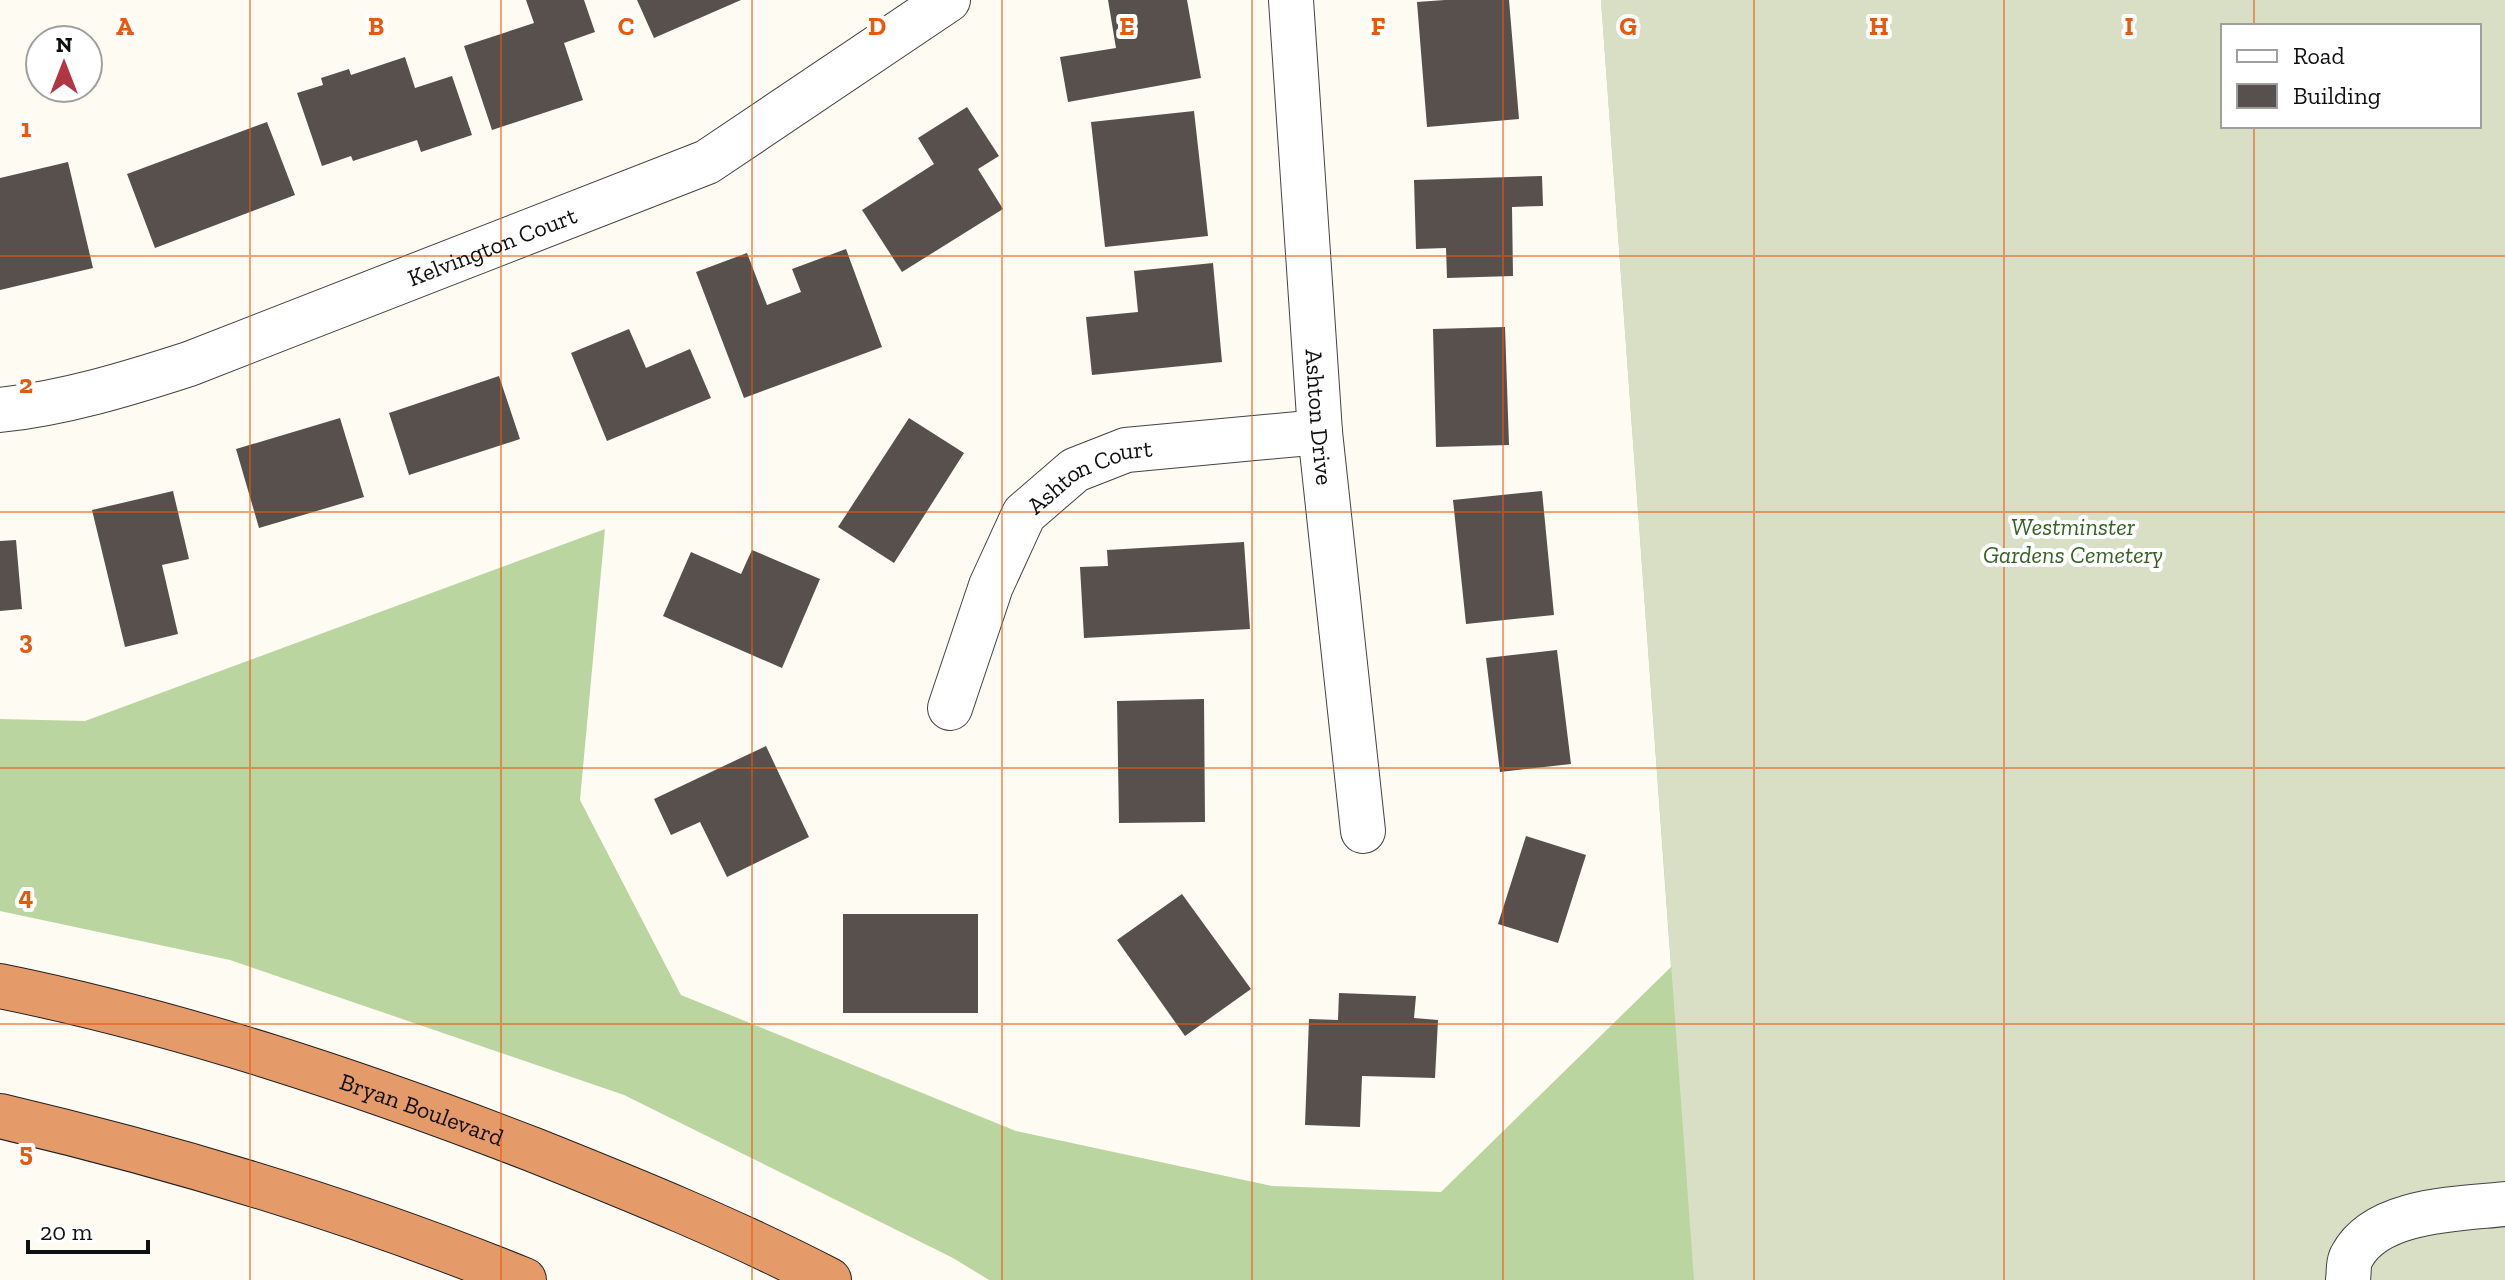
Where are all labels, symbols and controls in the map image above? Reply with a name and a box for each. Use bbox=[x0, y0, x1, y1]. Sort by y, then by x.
text: A bbox=[116, 10, 134, 42]
text: B bbox=[368, 10, 384, 42]
text: C bbox=[618, 10, 634, 42]
text: D bbox=[868, 10, 886, 42]
text: E bbox=[1119, 10, 1135, 42]
text: F bbox=[1371, 10, 1386, 42]
text: G bbox=[1619, 10, 1637, 42]
text: H bbox=[1869, 10, 1889, 42]
text: I bbox=[2124, 10, 2134, 42]
north arrow bbox=[24, 24, 104, 104]
legend bbox=[2221, 24, 2481, 128]
text: N bbox=[56, 31, 73, 58]
text: Road bbox=[2293, 41, 2345, 70]
text: Building bbox=[2293, 81, 2381, 110]
text: 1 bbox=[21, 112, 32, 144]
street label: Kelvington Court bbox=[403, 200, 581, 292]
street label: Ashton Drive bbox=[1300, 348, 1340, 487]
text: 2 bbox=[19, 368, 33, 400]
street label: Ashton Court bbox=[1021, 433, 1153, 520]
park label: Westminster Gardens Cemetery bbox=[1983, 512, 2163, 569]
text: 3 bbox=[19, 624, 33, 656]
text: 4 bbox=[19, 880, 34, 912]
street label: Bryan Boulevard bbox=[336, 1066, 508, 1152]
text: 5 bbox=[19, 1136, 33, 1168]
scale bar bbox=[28, 1204, 148, 1254]
text: 20 m bbox=[40, 1217, 93, 1246]

